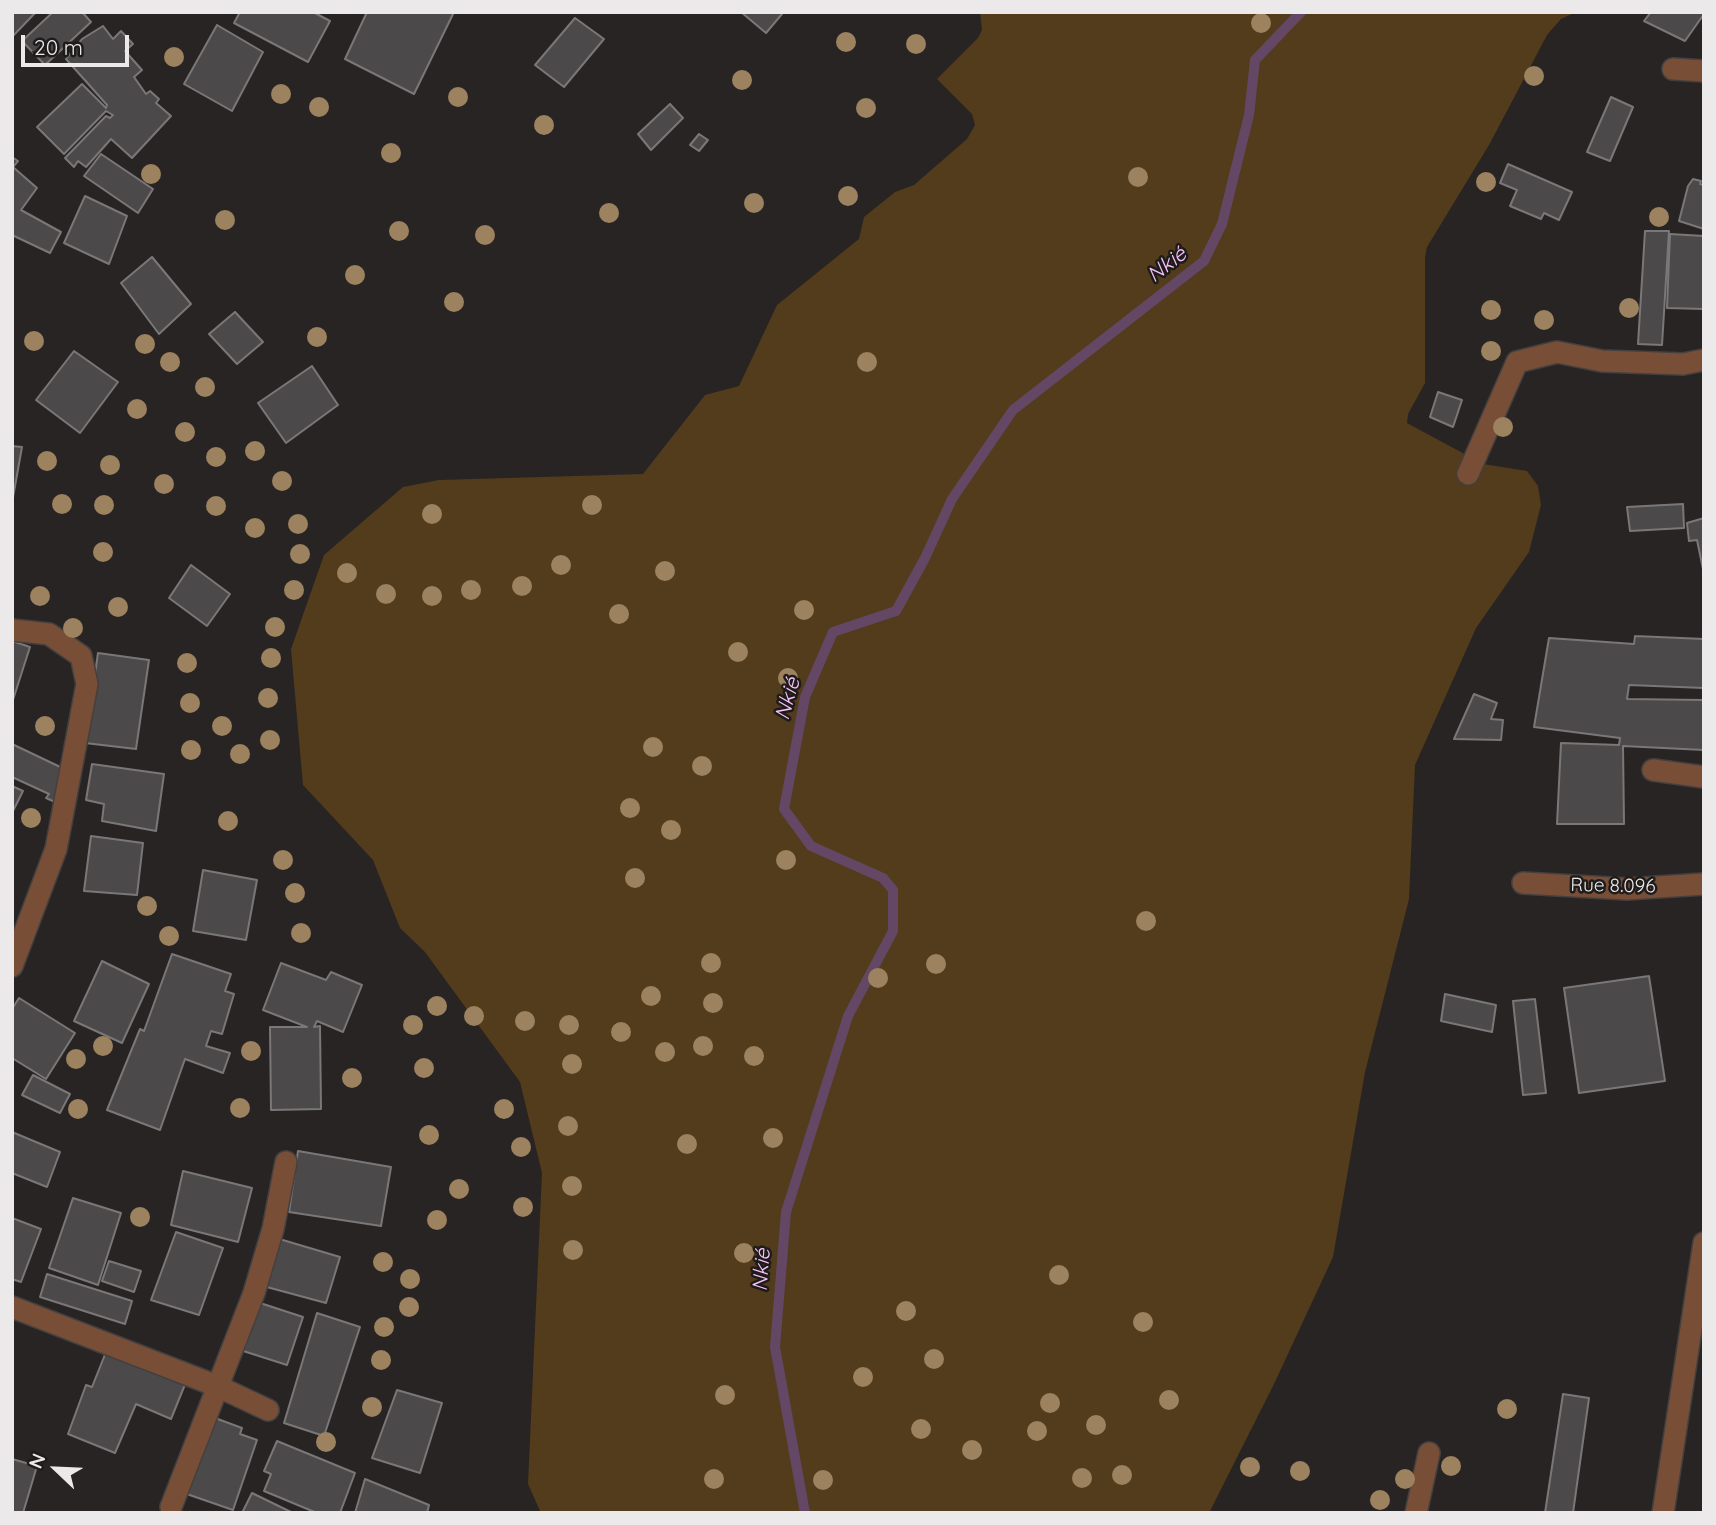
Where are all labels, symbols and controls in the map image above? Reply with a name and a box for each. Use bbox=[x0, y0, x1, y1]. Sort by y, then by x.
scale bar bbox=[24, 21, 133, 65]
text: 20 m bbox=[34, 34, 83, 60]
water label: Nkié bbox=[1142, 242, 1192, 288]
water label: Nkié bbox=[770, 675, 806, 723]
street label: Rue 8.096 bbox=[1570, 874, 1656, 898]
water label: Nkié bbox=[748, 1248, 776, 1292]
north arrow bbox=[21, 1434, 91, 1504]
text: N bbox=[23, 1450, 50, 1472]

